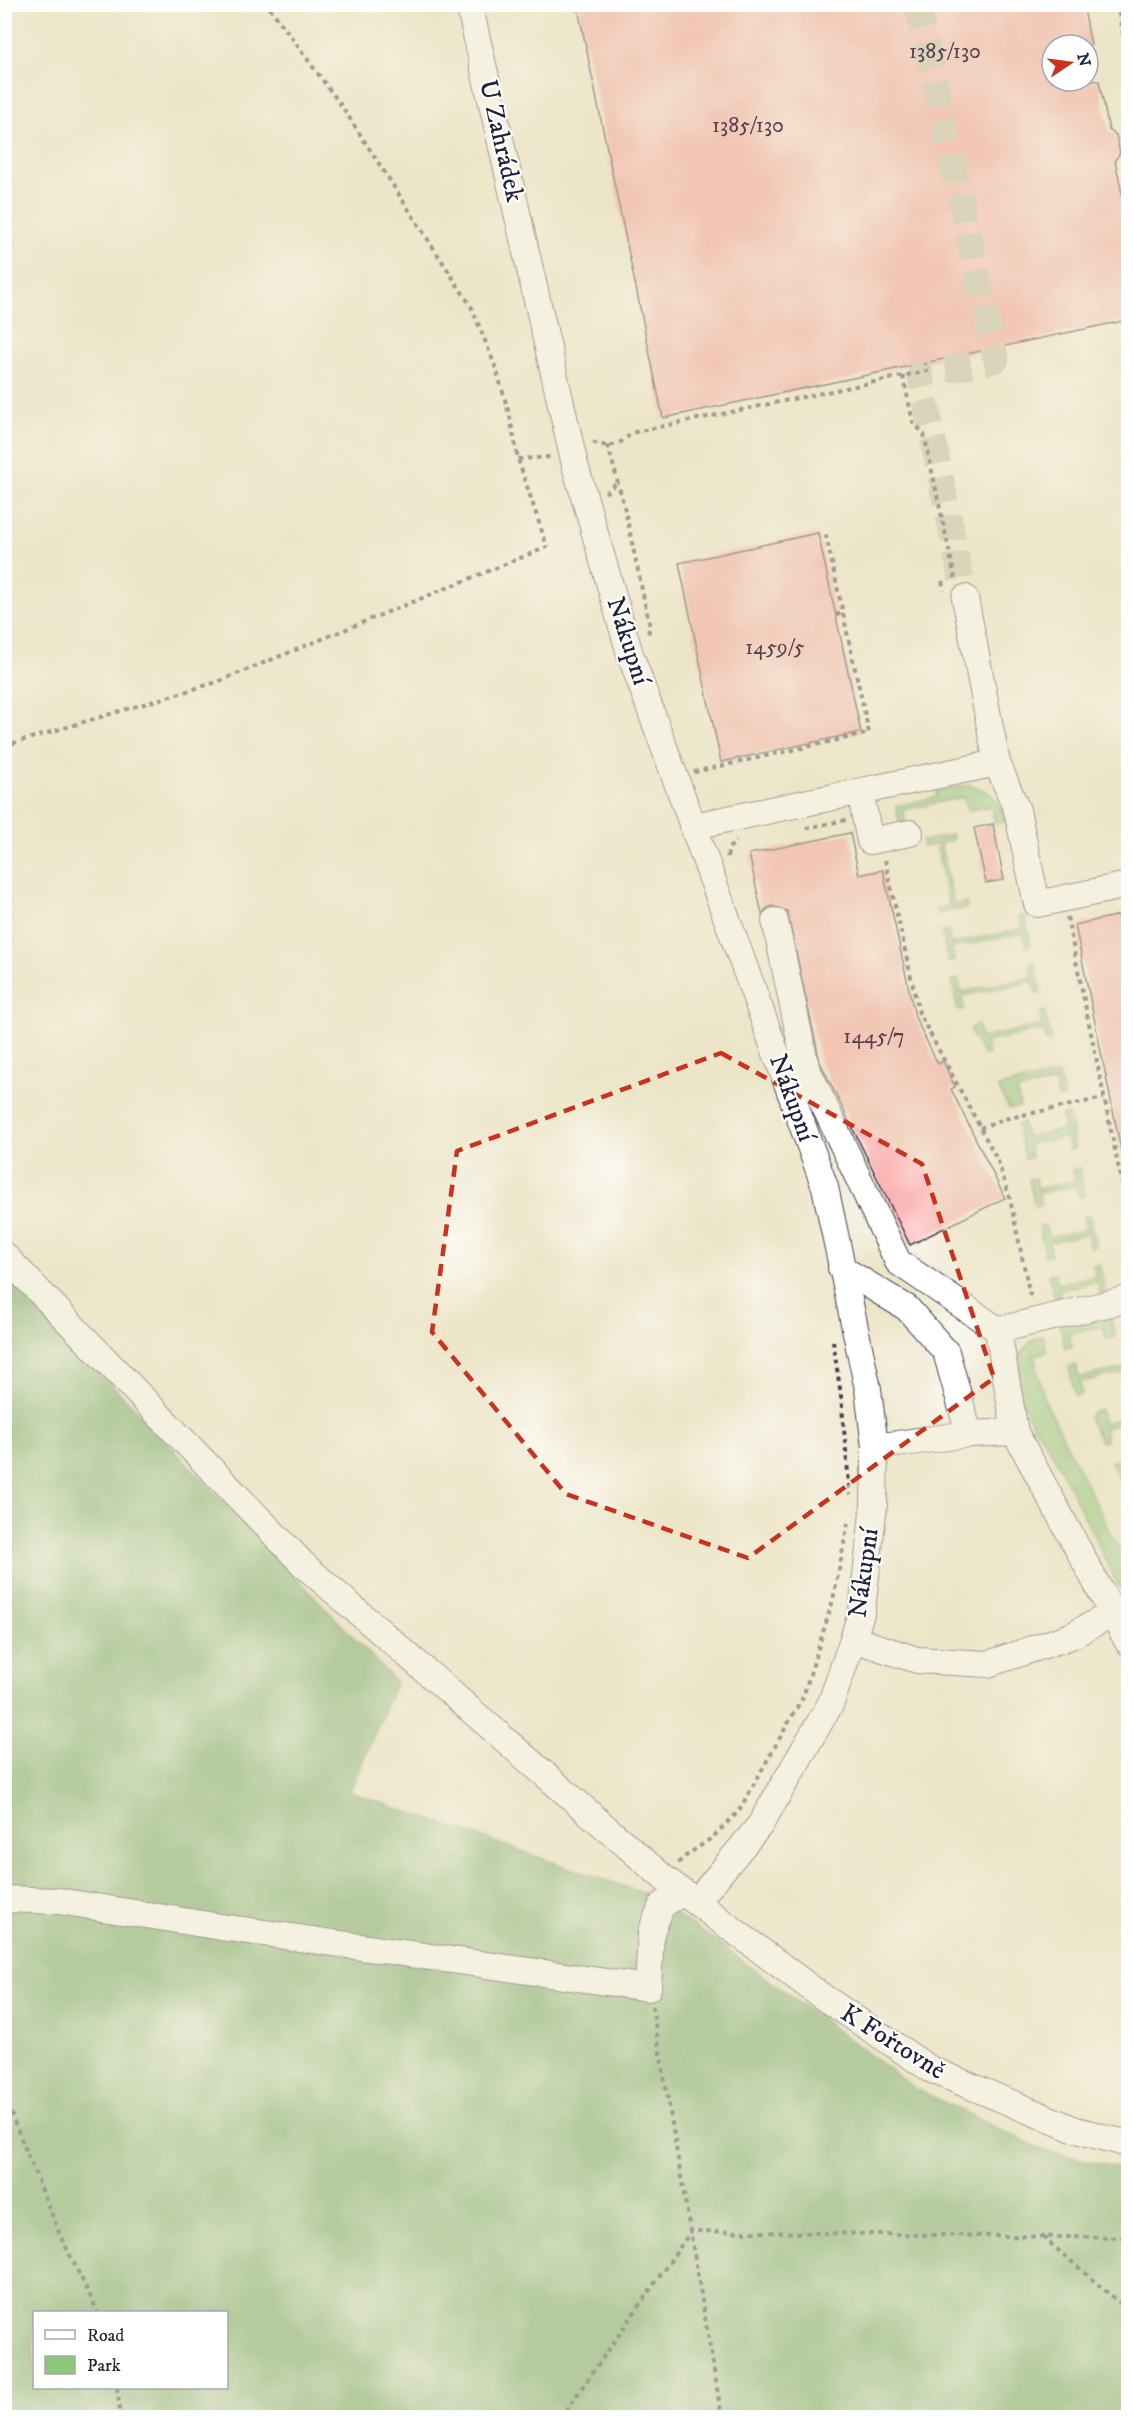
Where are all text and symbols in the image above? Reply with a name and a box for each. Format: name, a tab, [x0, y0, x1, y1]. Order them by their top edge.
north arrow	[1040, 33, 1100, 93]
house number: 1385/130	[909, 38, 981, 65]
text: N	[1072, 51, 1095, 69]
street label: U Zahrádek	[471, 77, 531, 205]
house number: 1385/130	[712, 112, 784, 139]
street label: Nákupní	[598, 593, 658, 690]
house number: 1459/5	[745, 634, 805, 661]
house number: 1445/7	[843, 1023, 905, 1050]
street label: Nákupní	[761, 1050, 823, 1147]
street label: Nákupní	[841, 1525, 887, 1620]
street label: K Fořtovně	[834, 1997, 952, 2087]
legend	[33, 2311, 228, 2389]
text: Road	[87, 2325, 124, 2347]
text: Park	[87, 2355, 121, 2377]

